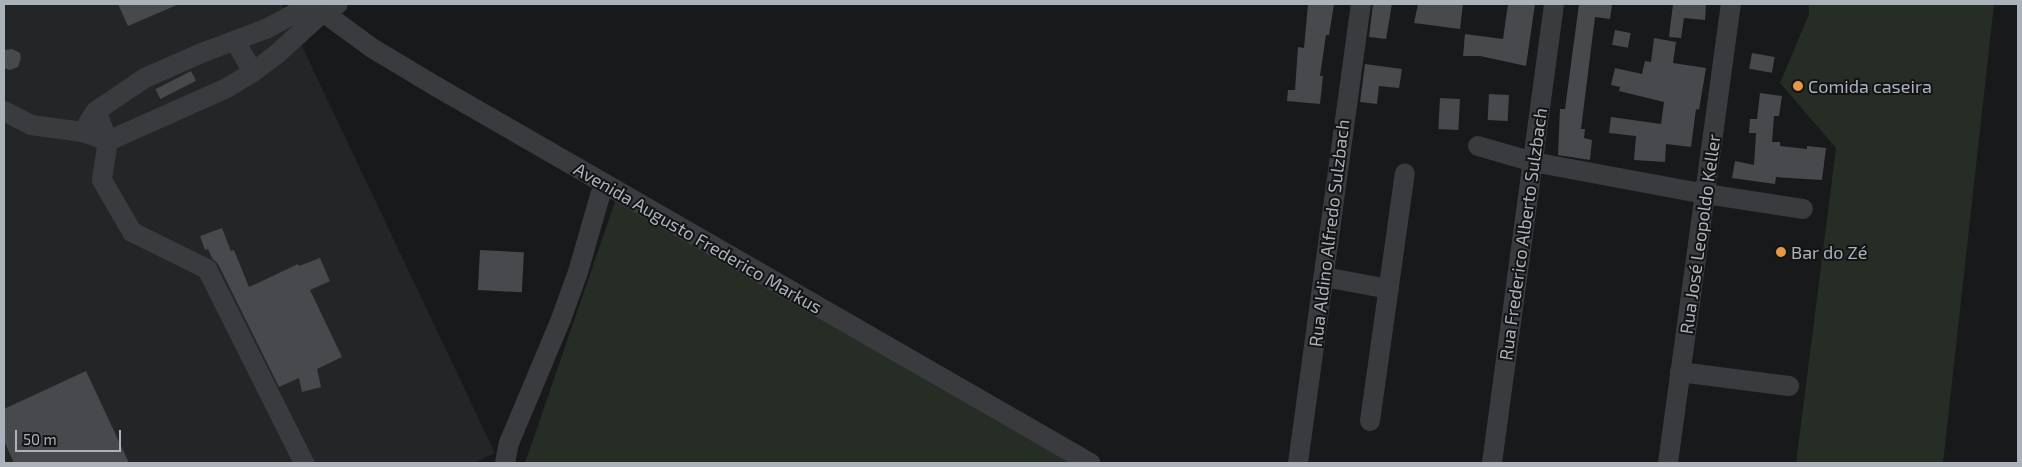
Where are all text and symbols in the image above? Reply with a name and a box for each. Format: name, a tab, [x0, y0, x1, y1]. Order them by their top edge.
place label: Comida caseira	[1808, 75, 1932, 97]
marker: Comida caseira	[1792, 80, 1804, 92]
street label: Rua Frederico Alberto Sulzbach	[1495, 106, 1551, 362]
street label: Rua Aldino Alfredo Sulzbach	[1304, 117, 1354, 349]
street label: Rua José Leopoldo Keller	[1675, 133, 1725, 335]
street label: Avenida Augusto Frederico Markus	[570, 158, 826, 318]
place label: Bar do Zé	[1791, 241, 1868, 263]
marker: Bar do Zé	[1775, 246, 1787, 258]
scale bar	[18, 420, 124, 452]
text: 50 m	[23, 430, 57, 448]

